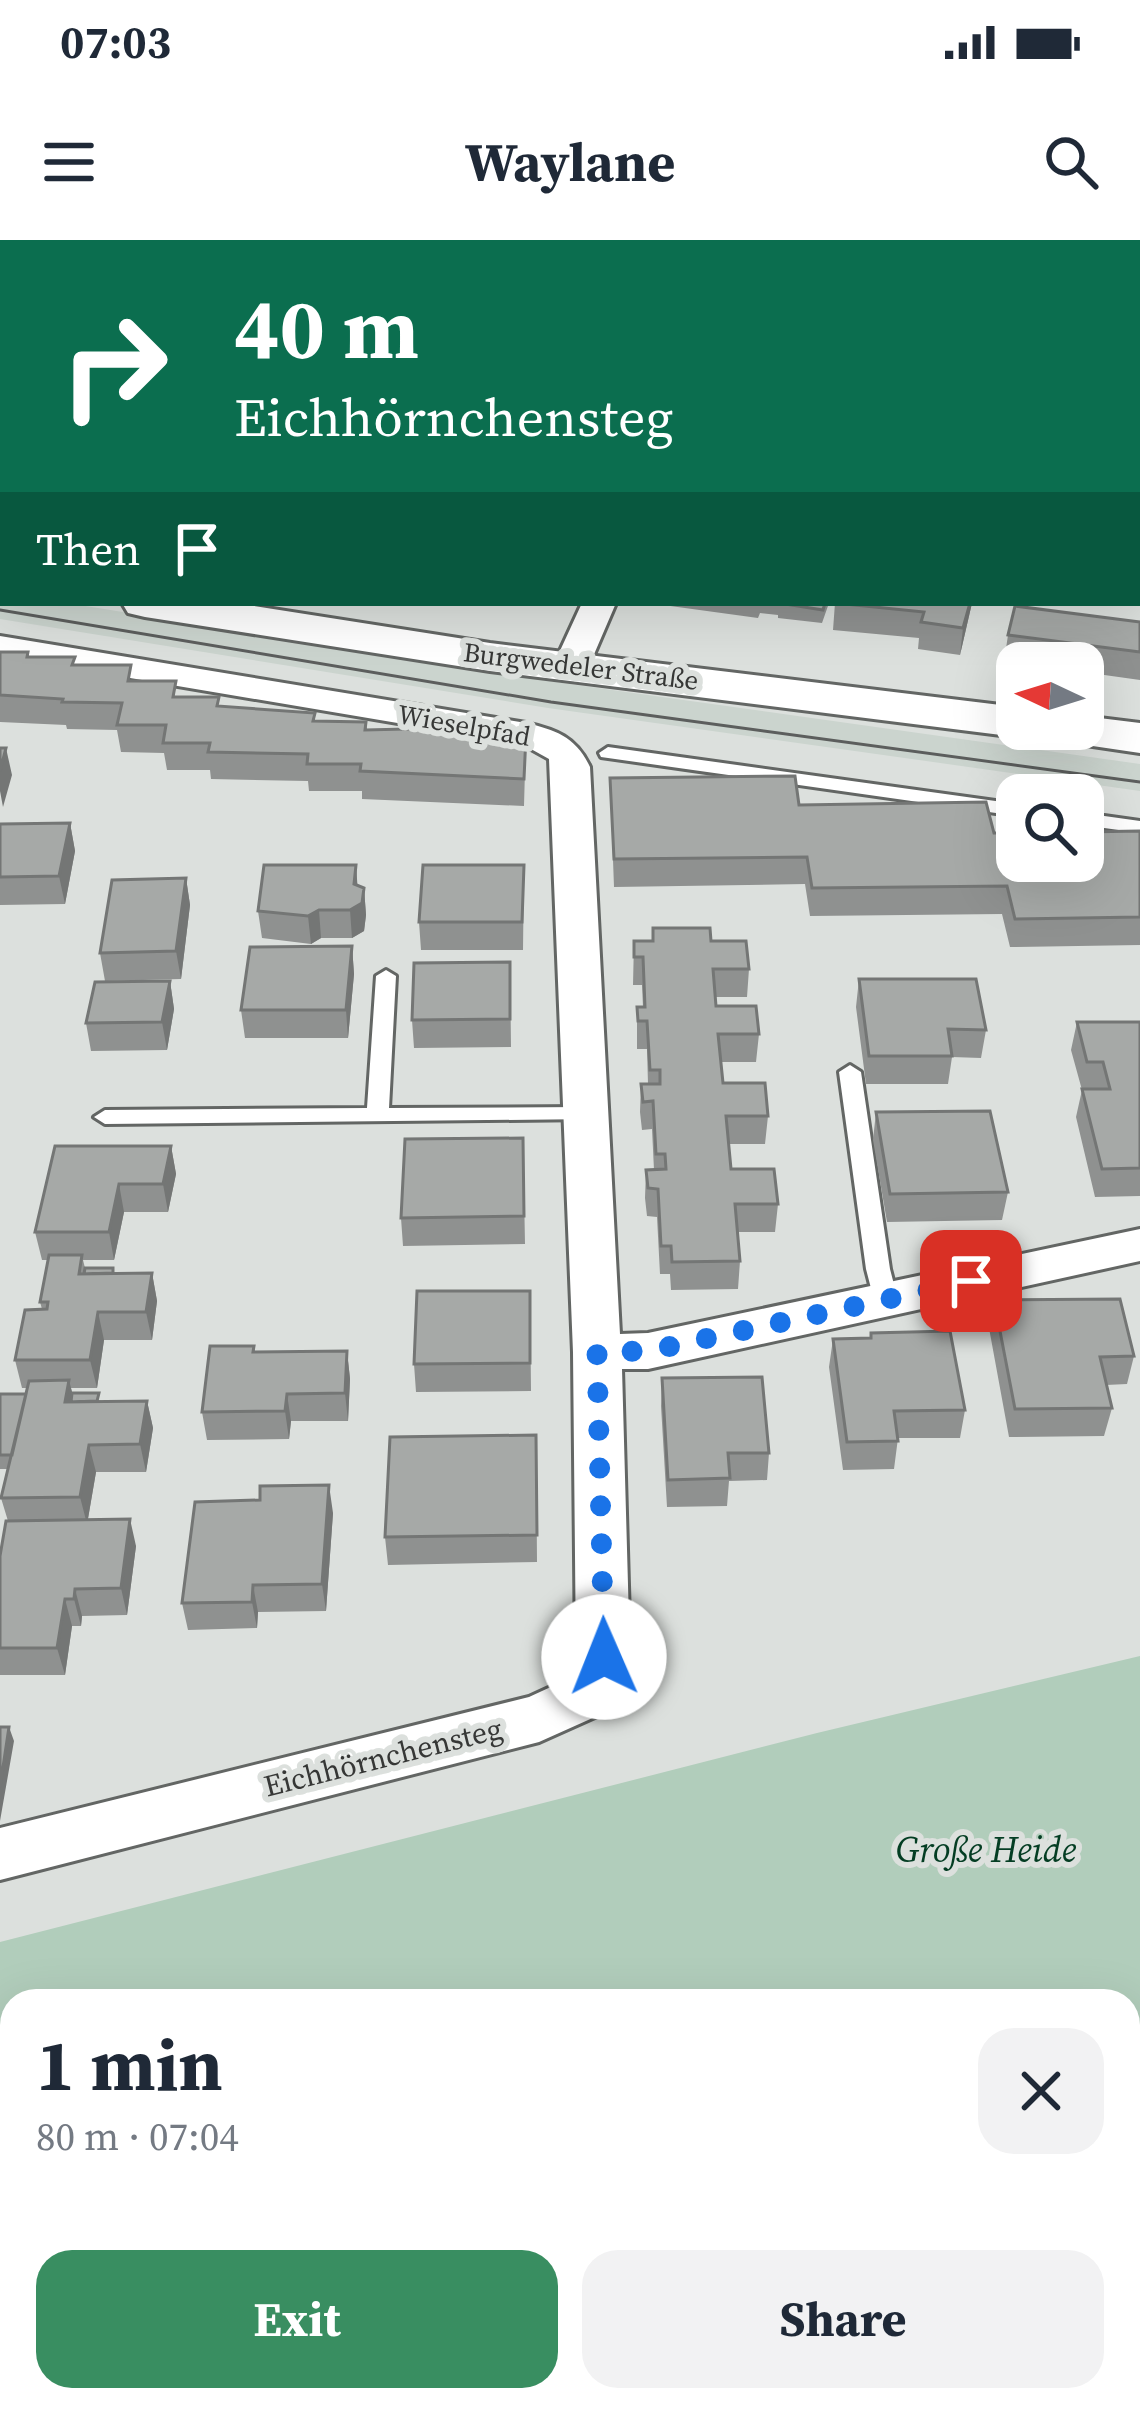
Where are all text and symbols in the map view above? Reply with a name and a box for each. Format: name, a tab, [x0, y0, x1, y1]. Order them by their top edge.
text: 07:03	[60, 11, 171, 73]
text: Waylane	[465, 125, 675, 199]
icon: menu	[36, 129, 102, 195]
icon: search	[1038, 129, 1104, 195]
text: 40 m	[234, 271, 419, 386]
icon: right	[36, 288, 192, 444]
text: Eichhörnchensteg	[234, 380, 674, 454]
icon: arrive	[164, 516, 230, 582]
text: Then	[36, 518, 140, 580]
street label: Burgwedeler Straße	[461, 633, 701, 699]
north arrow	[996, 642, 1104, 750]
map controls	[996, 642, 1104, 882]
street label: Wieselpfad	[395, 695, 533, 755]
button: search	[996, 774, 1104, 882]
pin	[920, 1230, 1022, 1332]
icon: arrive	[938, 1248, 1004, 1314]
position arrow	[541, 1594, 667, 1720]
street label: Eichhörnchensteg	[260, 1708, 506, 1806]
park label: Große Heide	[896, 1825, 1077, 1874]
text: 1 min	[36, 2015, 223, 2114]
button: close	[978, 2028, 1104, 2154]
text: 80 m · 07:04	[36, 2110, 239, 2163]
button: Exit	[36, 2250, 558, 2388]
button: Share	[582, 2250, 1104, 2388]

